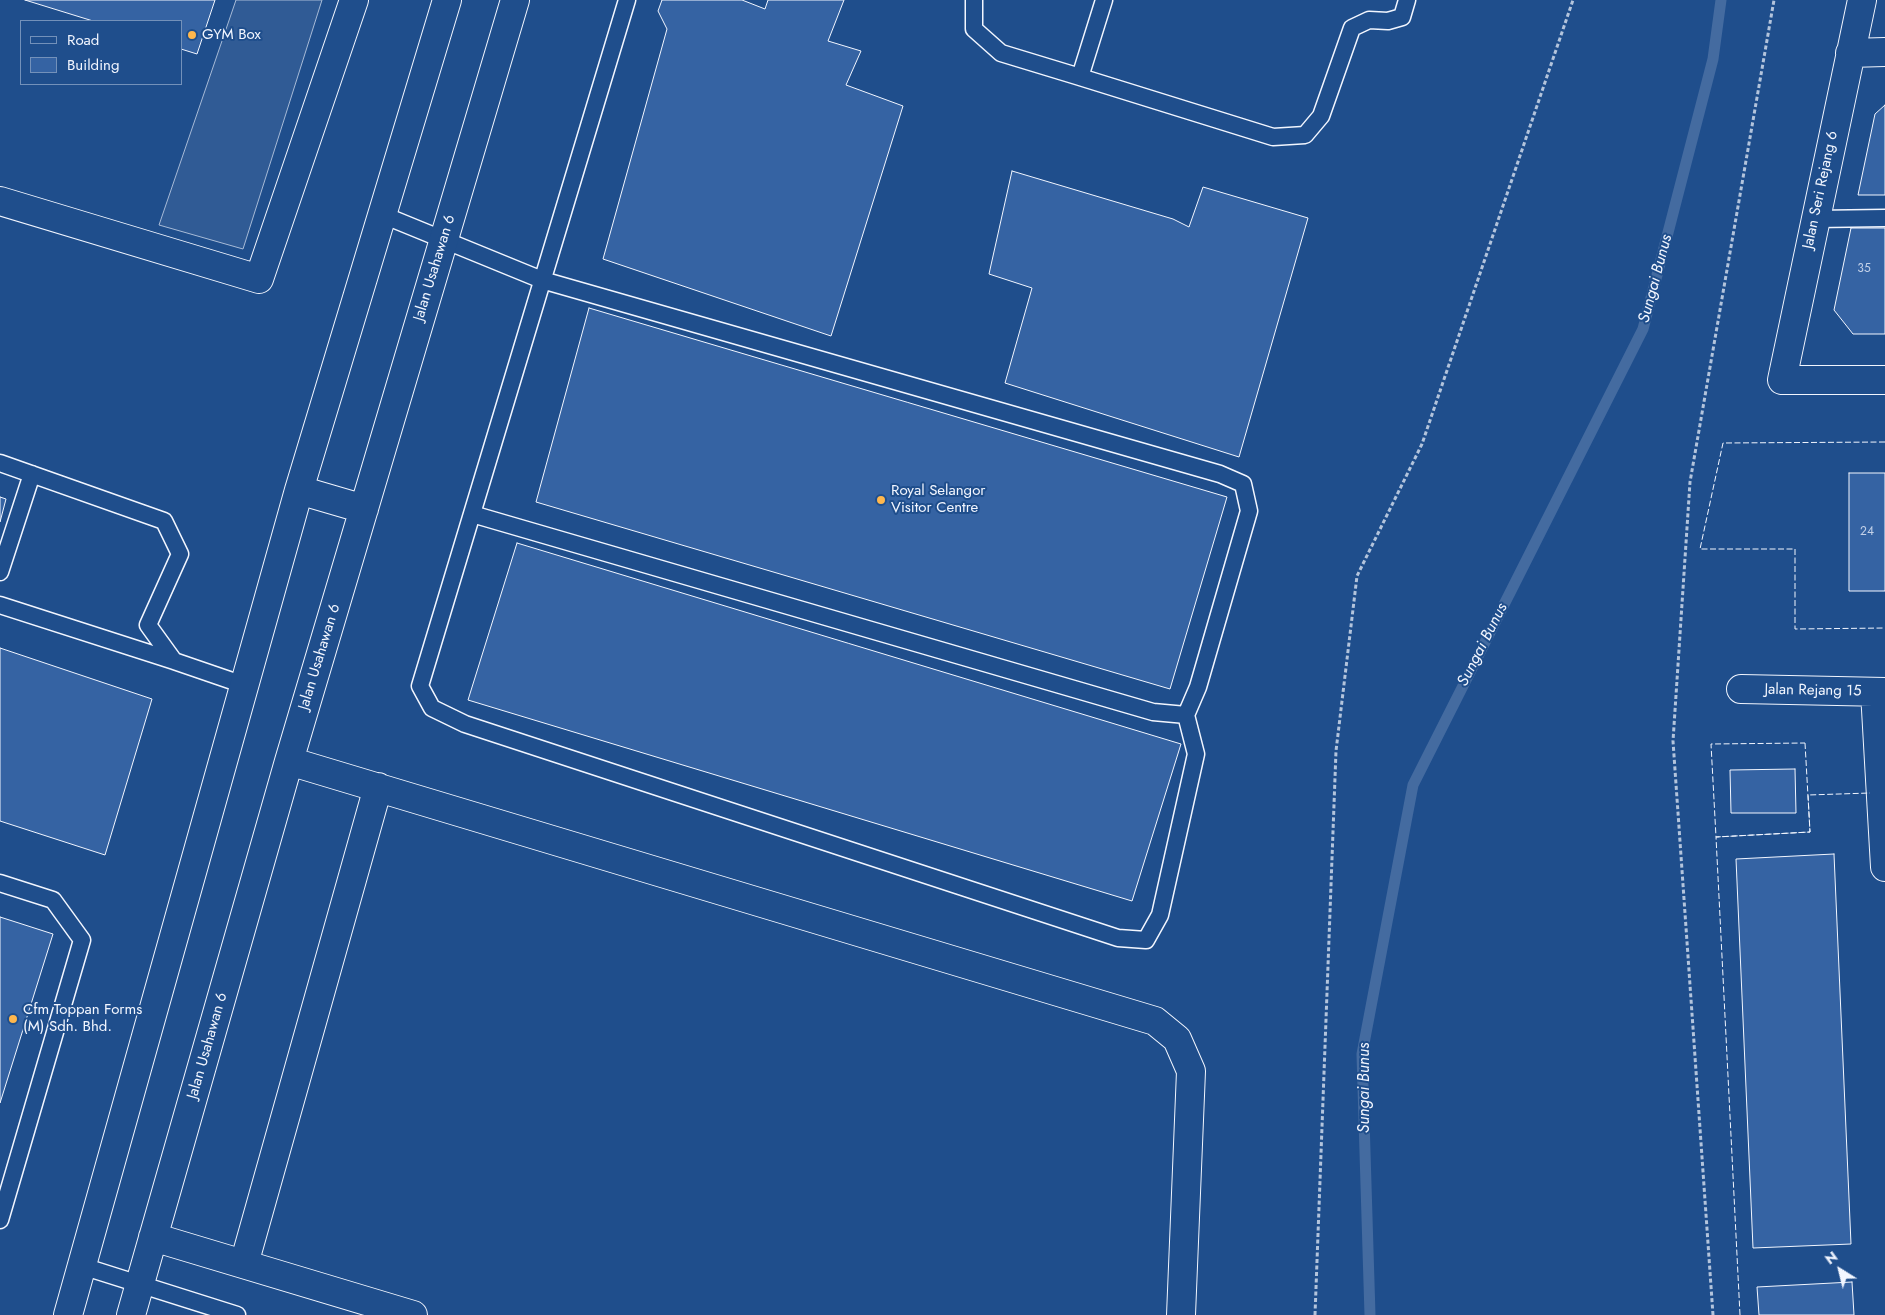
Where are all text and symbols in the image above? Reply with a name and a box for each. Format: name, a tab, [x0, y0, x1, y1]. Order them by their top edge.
legend	[20, 20, 182, 85]
place label: GYM Box	[202, 26, 261, 44]
text: Road	[67, 29, 99, 51]
marker: GYM Box	[186, 29, 198, 41]
text: Building	[67, 54, 119, 76]
street label: Jalan Seri Rejang 6	[1800, 129, 1842, 251]
street label: Jalan Usahawan 6	[410, 213, 460, 323]
water label: Sungai Bunus	[1635, 233, 1677, 325]
house number: 35	[1857, 262, 1871, 276]
place label: Royal Selangor Visitor Centre	[891, 482, 985, 517]
marker: Royal Selangor Visitor Centre	[875, 494, 887, 506]
house number: 24	[1860, 525, 1874, 539]
water label: Sungai Bunus	[1454, 600, 1512, 690]
street label: Jalan Usahawan 6	[295, 602, 345, 712]
street label: Jalan Rejang 15	[1764, 681, 1862, 701]
street label: Jalan Usahawan 6	[184, 991, 232, 1101]
place label: Cfm Toppan Forms (M) Sdn. Bhd.	[23, 1001, 142, 1036]
marker: Cfm Toppan Forms (M) Sdn. Bhd.	[7, 1013, 19, 1025]
water label: Sungai Bunus	[1355, 1043, 1375, 1133]
north arrow	[1815, 1245, 1865, 1295]
text: N	[1821, 1247, 1842, 1269]

